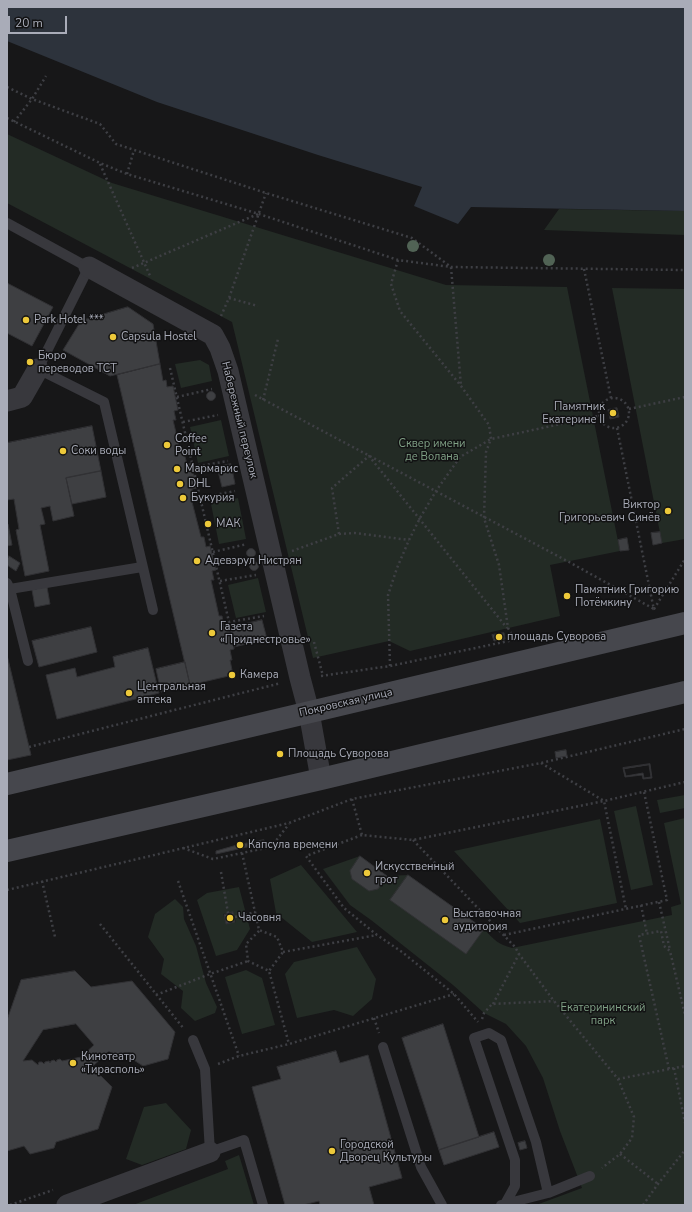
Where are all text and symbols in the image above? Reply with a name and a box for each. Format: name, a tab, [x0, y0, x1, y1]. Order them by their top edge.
scale bar	[10, 8, 69, 34]
text: 20 m	[15, 15, 43, 31]
place label: Park Hotel ***	[34, 313, 104, 327]
marker: Park Hotel ***	[21, 315, 31, 325]
place label: Capsula Hostel	[121, 330, 196, 344]
marker: Capsula Hostel	[108, 332, 118, 342]
place label: Бюро переводов ТСТ	[38, 349, 117, 375]
marker: Бюро переводов ТСТ	[25, 357, 35, 367]
street label: Набережный переулок	[218, 360, 260, 480]
place label: Памятник Екатерине II	[542, 400, 605, 426]
marker: Памятник Екатерине II	[608, 408, 618, 418]
place label: Coffee Point	[175, 432, 207, 458]
park label: Сквер имени де Волана	[398, 437, 466, 463]
marker: Coffee Point	[162, 440, 172, 450]
place label: Соки воды	[71, 444, 126, 458]
marker: Соки воды	[58, 446, 68, 456]
place label: Мармарис	[185, 462, 238, 476]
marker: Мармарис	[172, 464, 182, 474]
place label: DHL	[188, 477, 211, 491]
marker: DHL	[175, 479, 185, 489]
place label: Букурия	[191, 491, 234, 505]
marker: Букурия	[178, 493, 188, 503]
place label: Виктор Григорьевич Синёв	[559, 498, 660, 524]
marker: Виктор Григорьевич Синёв	[663, 506, 673, 516]
place label: МАК	[216, 517, 240, 531]
marker: МАК	[203, 519, 213, 529]
place label: Адевэрул Нистрян	[205, 554, 302, 568]
marker: Адевэрул Нистрян	[192, 556, 202, 566]
place label: Памятник Григорию Потёмкину	[575, 583, 679, 609]
marker: Памятник Григорию Потёмкину	[562, 591, 572, 601]
place label: Газета «Приднестровье»	[220, 620, 311, 646]
marker: Газета «Приднестровье»	[207, 628, 217, 638]
place label: площадь Суворова	[507, 630, 606, 644]
marker: площадь Суворова	[494, 632, 504, 642]
place label: Камера	[240, 668, 279, 682]
marker: Камера	[227, 670, 237, 680]
place label: Центральная аптека	[137, 680, 206, 706]
street label: Покровская улица	[298, 686, 394, 720]
marker: Центральная аптека	[124, 688, 134, 698]
place label: Площадь Суворова	[288, 747, 389, 761]
marker: Площадь Суворова	[275, 749, 285, 759]
place label: Капсула времени	[248, 838, 338, 852]
marker: Капсула времени	[235, 840, 245, 850]
place label: Искусственный грот	[375, 860, 454, 886]
marker: Искусственный грот	[362, 868, 372, 878]
place label: Выставочная аудитория	[453, 907, 521, 933]
place label: Часовня	[238, 911, 281, 925]
marker: Часовня	[225, 913, 235, 923]
marker: Выставочная аудитория	[440, 915, 450, 925]
park label: Екатерининский парк	[560, 1001, 646, 1027]
place label: Кинотеатр «Тирасполь»	[81, 1050, 145, 1076]
marker: Кинотеатр «Тирасполь»	[68, 1058, 78, 1068]
place label: Городской Дворец Культуры	[340, 1138, 432, 1164]
marker: Городской Дворец Культуры	[327, 1146, 337, 1156]

